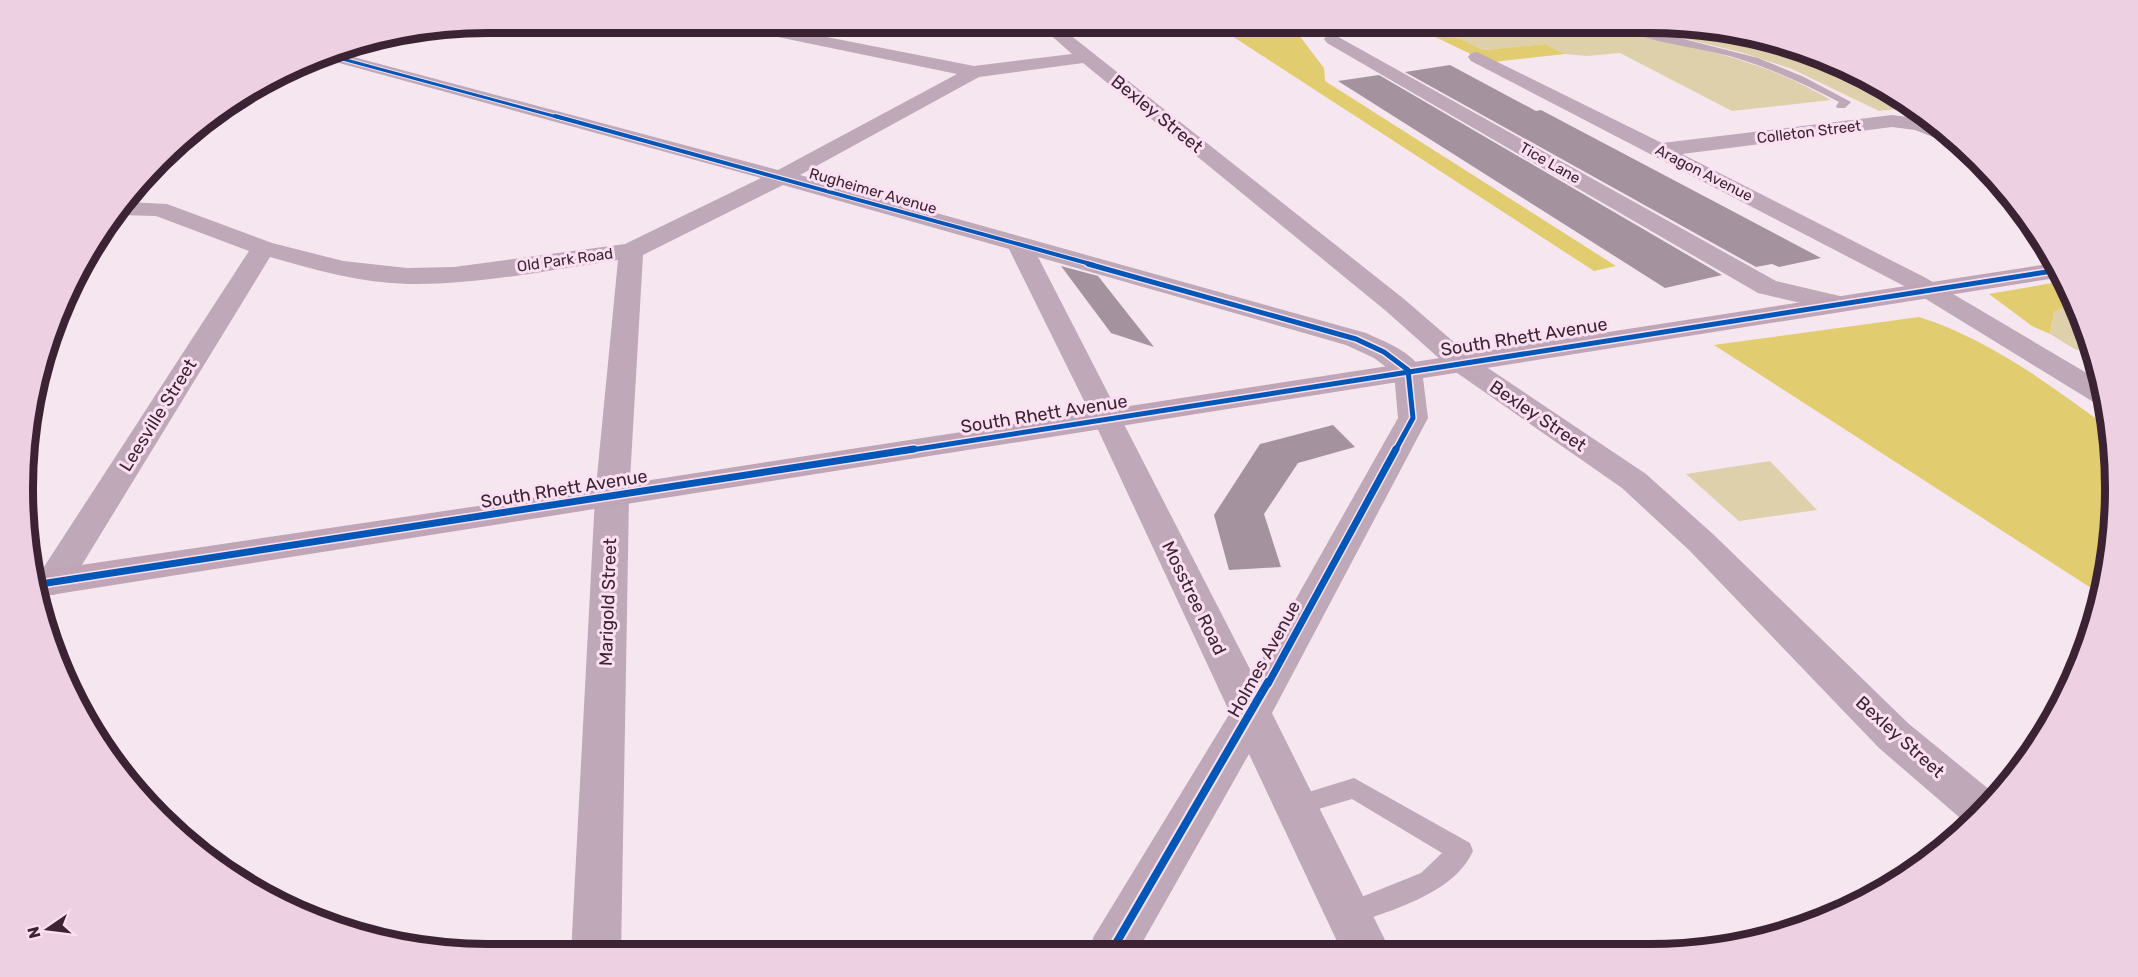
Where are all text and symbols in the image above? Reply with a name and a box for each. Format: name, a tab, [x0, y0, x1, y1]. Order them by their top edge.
street label: Bexley Street	[1107, 70, 1207, 158]
street label: Colleton Street	[1756, 117, 1862, 147]
street label: Tice Lane	[1517, 138, 1583, 188]
street label: Aragon Avenue	[1653, 141, 1755, 205]
street label: Rugheimer Avenue	[807, 164, 939, 218]
street label: Old Park Road	[516, 244, 614, 276]
street label: South Rhett Avenue	[1439, 313, 1609, 361]
street label: Leesville Street	[115, 355, 201, 475]
street label: Bexley Street	[1486, 376, 1590, 456]
street label: South Rhett Avenue	[959, 390, 1129, 438]
street label: South Rhett Avenue	[479, 465, 649, 513]
street label: Mosstree Road	[1157, 537, 1231, 659]
street label: Marigold Street	[595, 538, 621, 666]
street label: Holmes Avenue	[1223, 597, 1305, 721]
street label: Bexley Street	[1851, 691, 1949, 783]
north arrow	[18, 899, 78, 959]
text: N	[23, 925, 45, 940]

